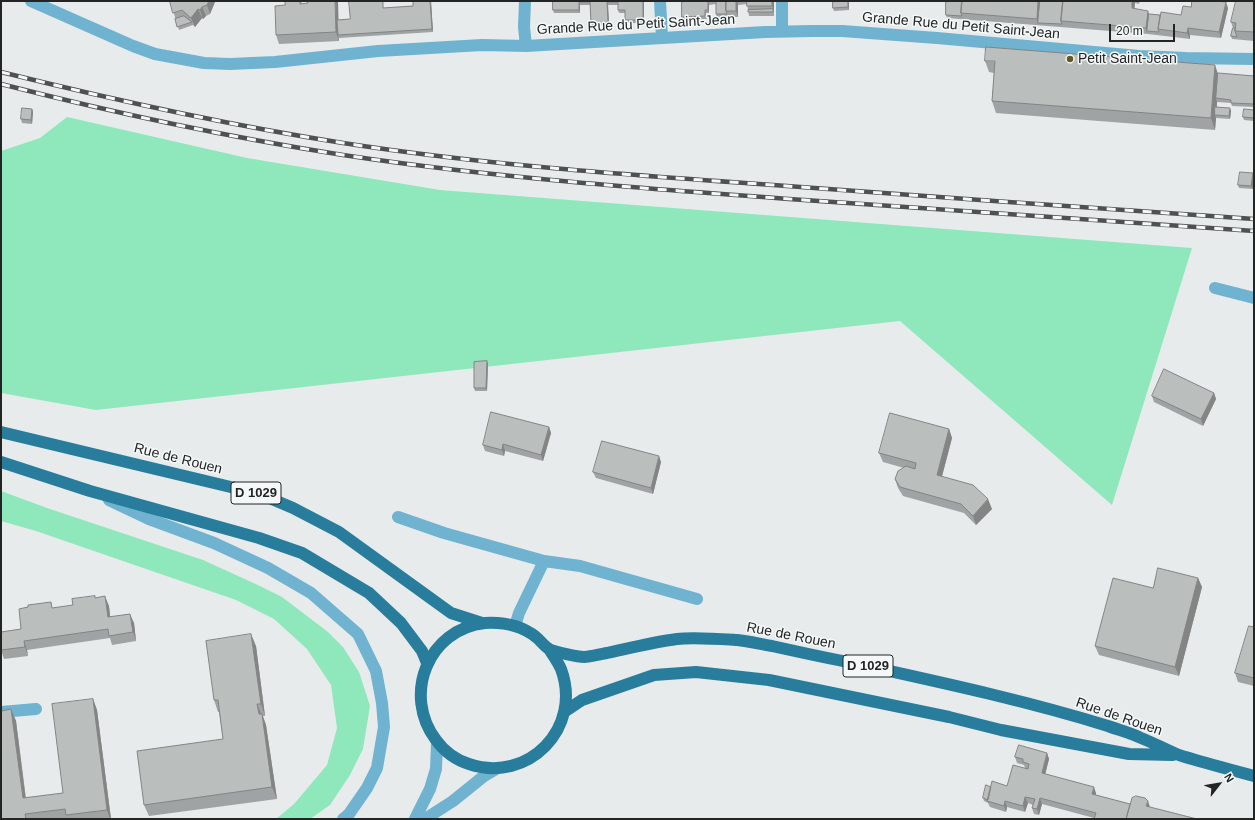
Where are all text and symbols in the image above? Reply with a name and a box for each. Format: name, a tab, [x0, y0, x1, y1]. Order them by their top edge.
street label: Grande Rue du Petit Saint-Jean	[861, 9, 1061, 43]
street label: Grande Rue du Petit Saint-Jean	[536, 11, 736, 39]
scale bar	[1111, 16, 1177, 42]
text: 20 m	[1116, 24, 1143, 38]
place label: Petit Saint-Jean	[1078, 51, 1177, 67]
marker: Petit Saint-Jean	[1065, 54, 1075, 64]
street label: Rue de Rouen	[132, 440, 224, 478]
road number: D 1029	[231, 482, 281, 504]
street label: Rue de Rouen	[745, 619, 837, 653]
road number: D 1029	[843, 655, 893, 677]
street label: Rue de Rouen	[1074, 694, 1164, 740]
north arrow	[1199, 764, 1239, 804]
text: N	[1222, 771, 1236, 784]

